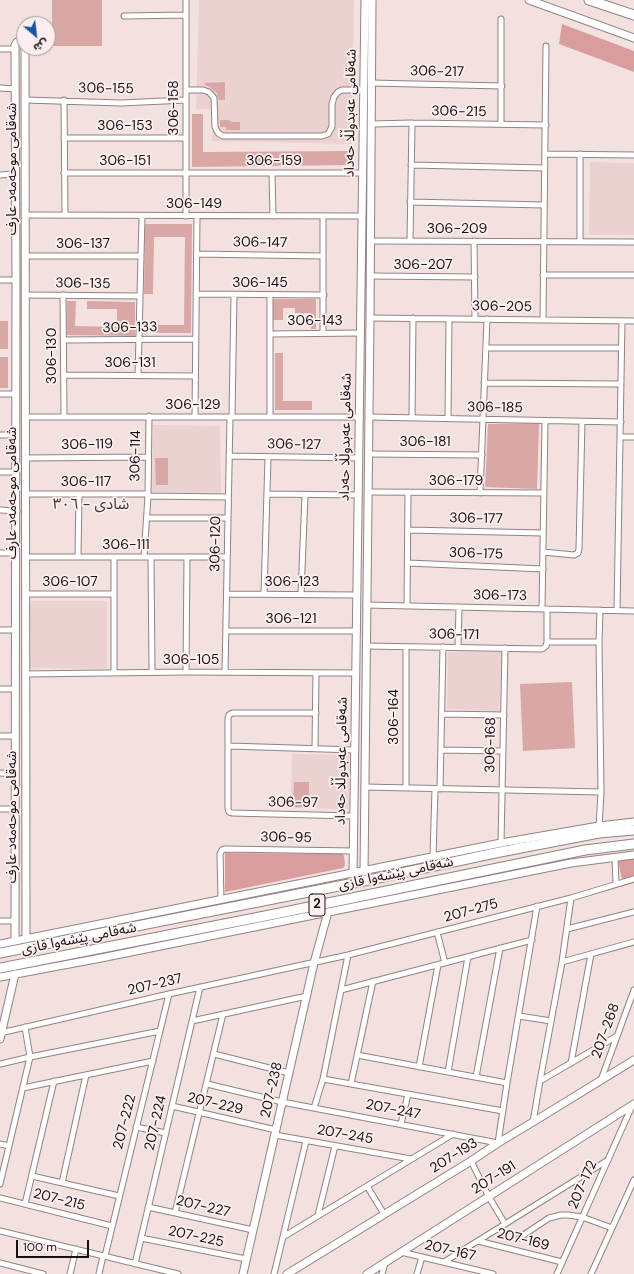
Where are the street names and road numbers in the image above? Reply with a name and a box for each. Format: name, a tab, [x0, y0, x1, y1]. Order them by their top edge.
street label: شەقامی عەبدوڵڵا حەداد	[341, 49, 361, 177]
street label: 306-217	[410, 63, 464, 81]
street label: 306-155	[78, 80, 134, 98]
street label: 306-158	[166, 80, 182, 136]
street label: شەقامی موحەمەد عارف	[4, 103, 20, 235]
street label: 306-215	[431, 103, 487, 121]
street label: 306-153	[97, 118, 153, 134]
street label: 306-151	[99, 153, 151, 169]
street label: 306-159	[246, 153, 302, 169]
street label: 306-149	[166, 196, 222, 212]
street label: 306-209	[427, 221, 487, 237]
street label: 306-147	[233, 234, 287, 252]
street label: 306-137	[56, 236, 110, 252]
street label: 306-207	[394, 257, 452, 273]
street label: 306-135	[55, 275, 111, 293]
street label: 306-145	[232, 275, 288, 291]
street label: 306-205	[472, 298, 532, 316]
street label: 306-143	[287, 313, 343, 329]
street label: 306-133	[102, 319, 158, 337]
street label: 306-130	[44, 328, 60, 384]
street label: 306-131	[105, 355, 155, 371]
street label: شەقامی عەبدوڵڵا حەداد	[336, 373, 356, 501]
street label: 306-129	[165, 397, 221, 413]
street label: 306-185	[467, 399, 523, 417]
street label: شەقامی موحەمەد عارف	[4, 427, 20, 559]
street label: 306-114	[127, 430, 145, 482]
street label: 306-181	[399, 434, 451, 450]
street label: 306-119	[61, 436, 113, 454]
street label: 306-127	[267, 436, 321, 454]
street label: 306-179	[429, 473, 483, 489]
street label: 306-117	[61, 474, 111, 490]
street label: 306-177	[449, 510, 503, 528]
street label: 306-120	[207, 516, 225, 572]
street label: 306-111	[102, 537, 150, 553]
street label: 306-175	[449, 545, 503, 563]
street label: 306-107	[42, 574, 98, 590]
street label: 306-123	[265, 574, 319, 590]
street label: 306-173	[473, 587, 527, 605]
street label: 306-121	[265, 611, 317, 627]
street label: 306-171	[429, 626, 479, 644]
street label: 306-105	[163, 652, 219, 668]
street label: 306-164	[386, 689, 402, 745]
street label: شەقامی عەبدوڵڵا حەداد	[332, 697, 352, 825]
street label: 306-168	[482, 717, 500, 773]
street label: شەقامی موحەمەد عارف	[4, 751, 20, 883]
street label: 306-97	[268, 794, 318, 812]
street label: 306-95	[260, 829, 312, 847]
street label: شەقامی پێشەوا قازی	[337, 854, 455, 894]
road number: 2	[309, 894, 325, 916]
street label: 207-275	[442, 896, 500, 926]
street label: شەقامی پێشەوا قازی	[20, 920, 138, 958]
street label: 207-237	[126, 971, 184, 999]
street label: 207-268	[588, 1001, 624, 1061]
street label: 207-238	[257, 1060, 287, 1120]
street label: 207-229	[186, 1089, 244, 1119]
street label: 207-222	[110, 1093, 140, 1151]
street label: 207-224	[141, 1094, 171, 1152]
street label: 207-247	[364, 1096, 422, 1124]
street label: 207-245	[316, 1122, 374, 1148]
street label: 207-193	[427, 1135, 481, 1177]
street label: 207-191	[469, 1158, 519, 1198]
street label: 207-172	[565, 1158, 601, 1212]
street label: 207-215	[31, 1185, 87, 1215]
street label: 207-227	[174, 1193, 232, 1221]
street label: 207-225	[167, 1223, 225, 1251]
street label: 207-169	[495, 1225, 551, 1255]
street label: 207-167	[423, 1237, 477, 1265]

